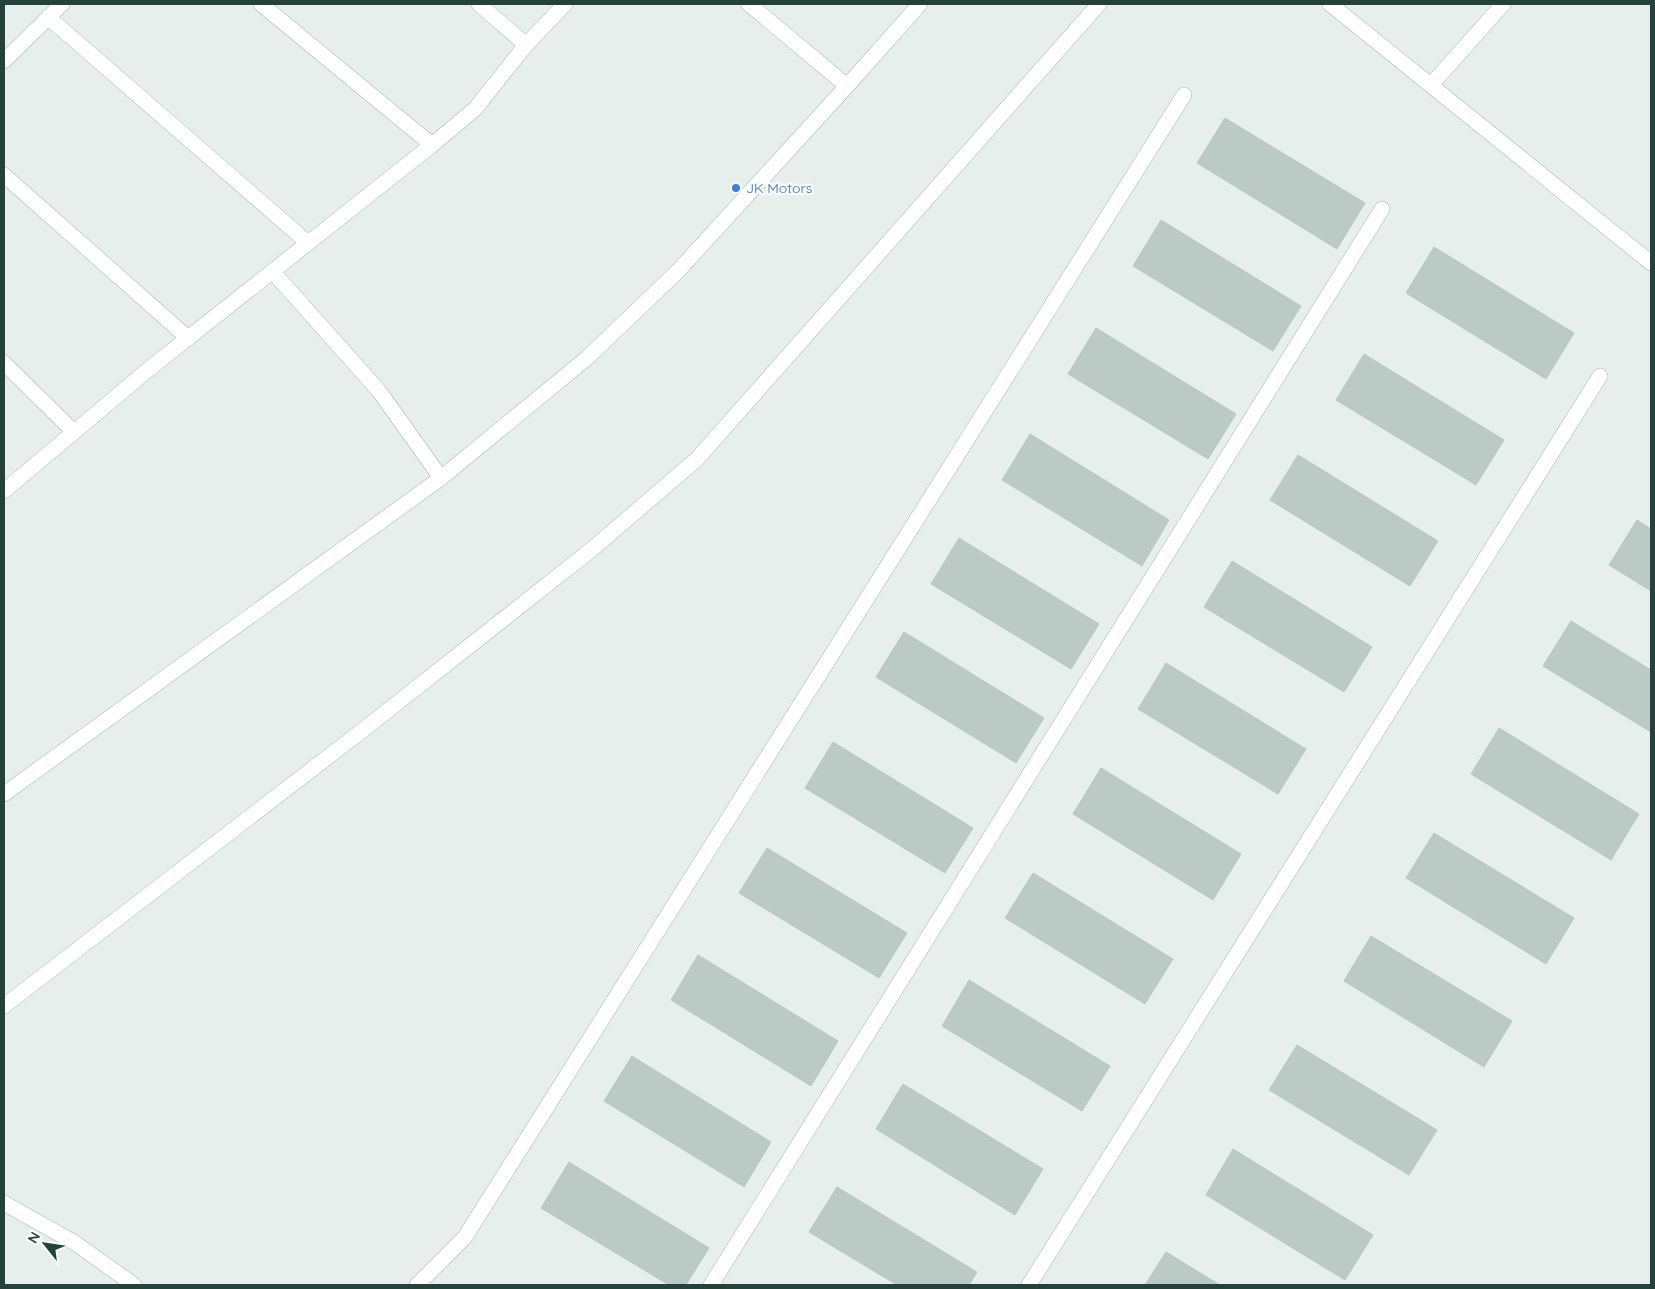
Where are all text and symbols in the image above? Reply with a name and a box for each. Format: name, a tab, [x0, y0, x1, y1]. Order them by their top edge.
place label: JK Motors	[746, 179, 812, 197]
marker: JK Motors	[730, 182, 742, 194]
north arrow	[20, 1219, 70, 1269]
text: N	[23, 1229, 44, 1246]

